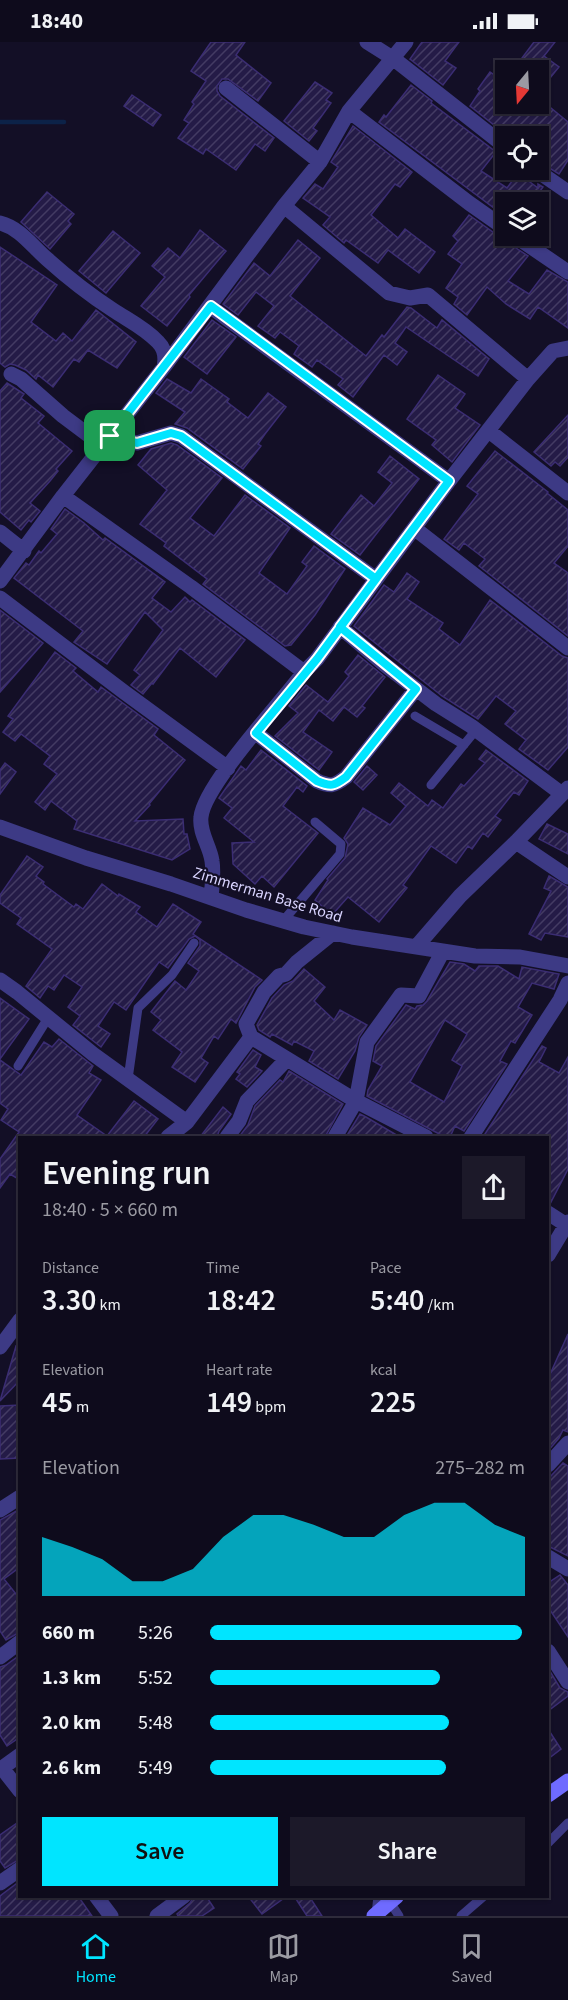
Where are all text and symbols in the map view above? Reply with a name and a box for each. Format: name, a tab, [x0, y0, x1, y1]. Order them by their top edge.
text: 18:40	[30, 5, 83, 37]
north arrow	[495, 60, 549, 114]
map controls	[495, 60, 549, 246]
button: locate	[495, 126, 549, 180]
button: layers	[495, 192, 549, 246]
pin	[84, 410, 135, 461]
icon: arrive	[93, 419, 126, 452]
street label: Zimmerman Base Road	[190, 862, 345, 928]
text: Evening run	[42, 1150, 211, 1197]
button: share	[462, 1156, 525, 1219]
text: 18:40 · 5 × 660 m	[42, 1196, 178, 1224]
text: Distance	[42, 1257, 99, 1279]
text: Time	[206, 1257, 240, 1279]
text: Pace	[370, 1257, 401, 1279]
text: 3.30	[42, 1279, 96, 1322]
text: 18:42	[206, 1279, 276, 1322]
text: 5:40	[370, 1279, 424, 1322]
text: km	[96, 1294, 121, 1316]
text: /km	[424, 1294, 454, 1316]
text: Elevation	[42, 1359, 104, 1381]
text: Heart rate	[206, 1359, 273, 1381]
text: kcal	[370, 1359, 397, 1381]
text: 45	[42, 1381, 73, 1424]
text: 149	[206, 1381, 252, 1424]
text: 225	[370, 1381, 416, 1424]
text: m	[73, 1396, 89, 1418]
text: bpm	[252, 1396, 286, 1418]
text: Elevation	[42, 1454, 120, 1482]
text: 275–282 m	[435, 1454, 525, 1482]
text: 660 m	[42, 1619, 95, 1647]
text: 5:26	[138, 1619, 173, 1647]
text: 1.3 km	[42, 1664, 101, 1692]
text: 5:52	[138, 1664, 173, 1692]
text: 2.0 km	[42, 1709, 101, 1737]
text: 5:48	[138, 1709, 173, 1737]
text: 2.6 km	[42, 1754, 101, 1782]
text: 5:49	[138, 1754, 173, 1782]
button: Save	[42, 1817, 278, 1886]
button: Share	[290, 1817, 525, 1886]
tab: Home	[76, 1930, 116, 1988]
tab: Map	[267, 1930, 300, 1988]
tab: Saved	[452, 1930, 492, 1988]

